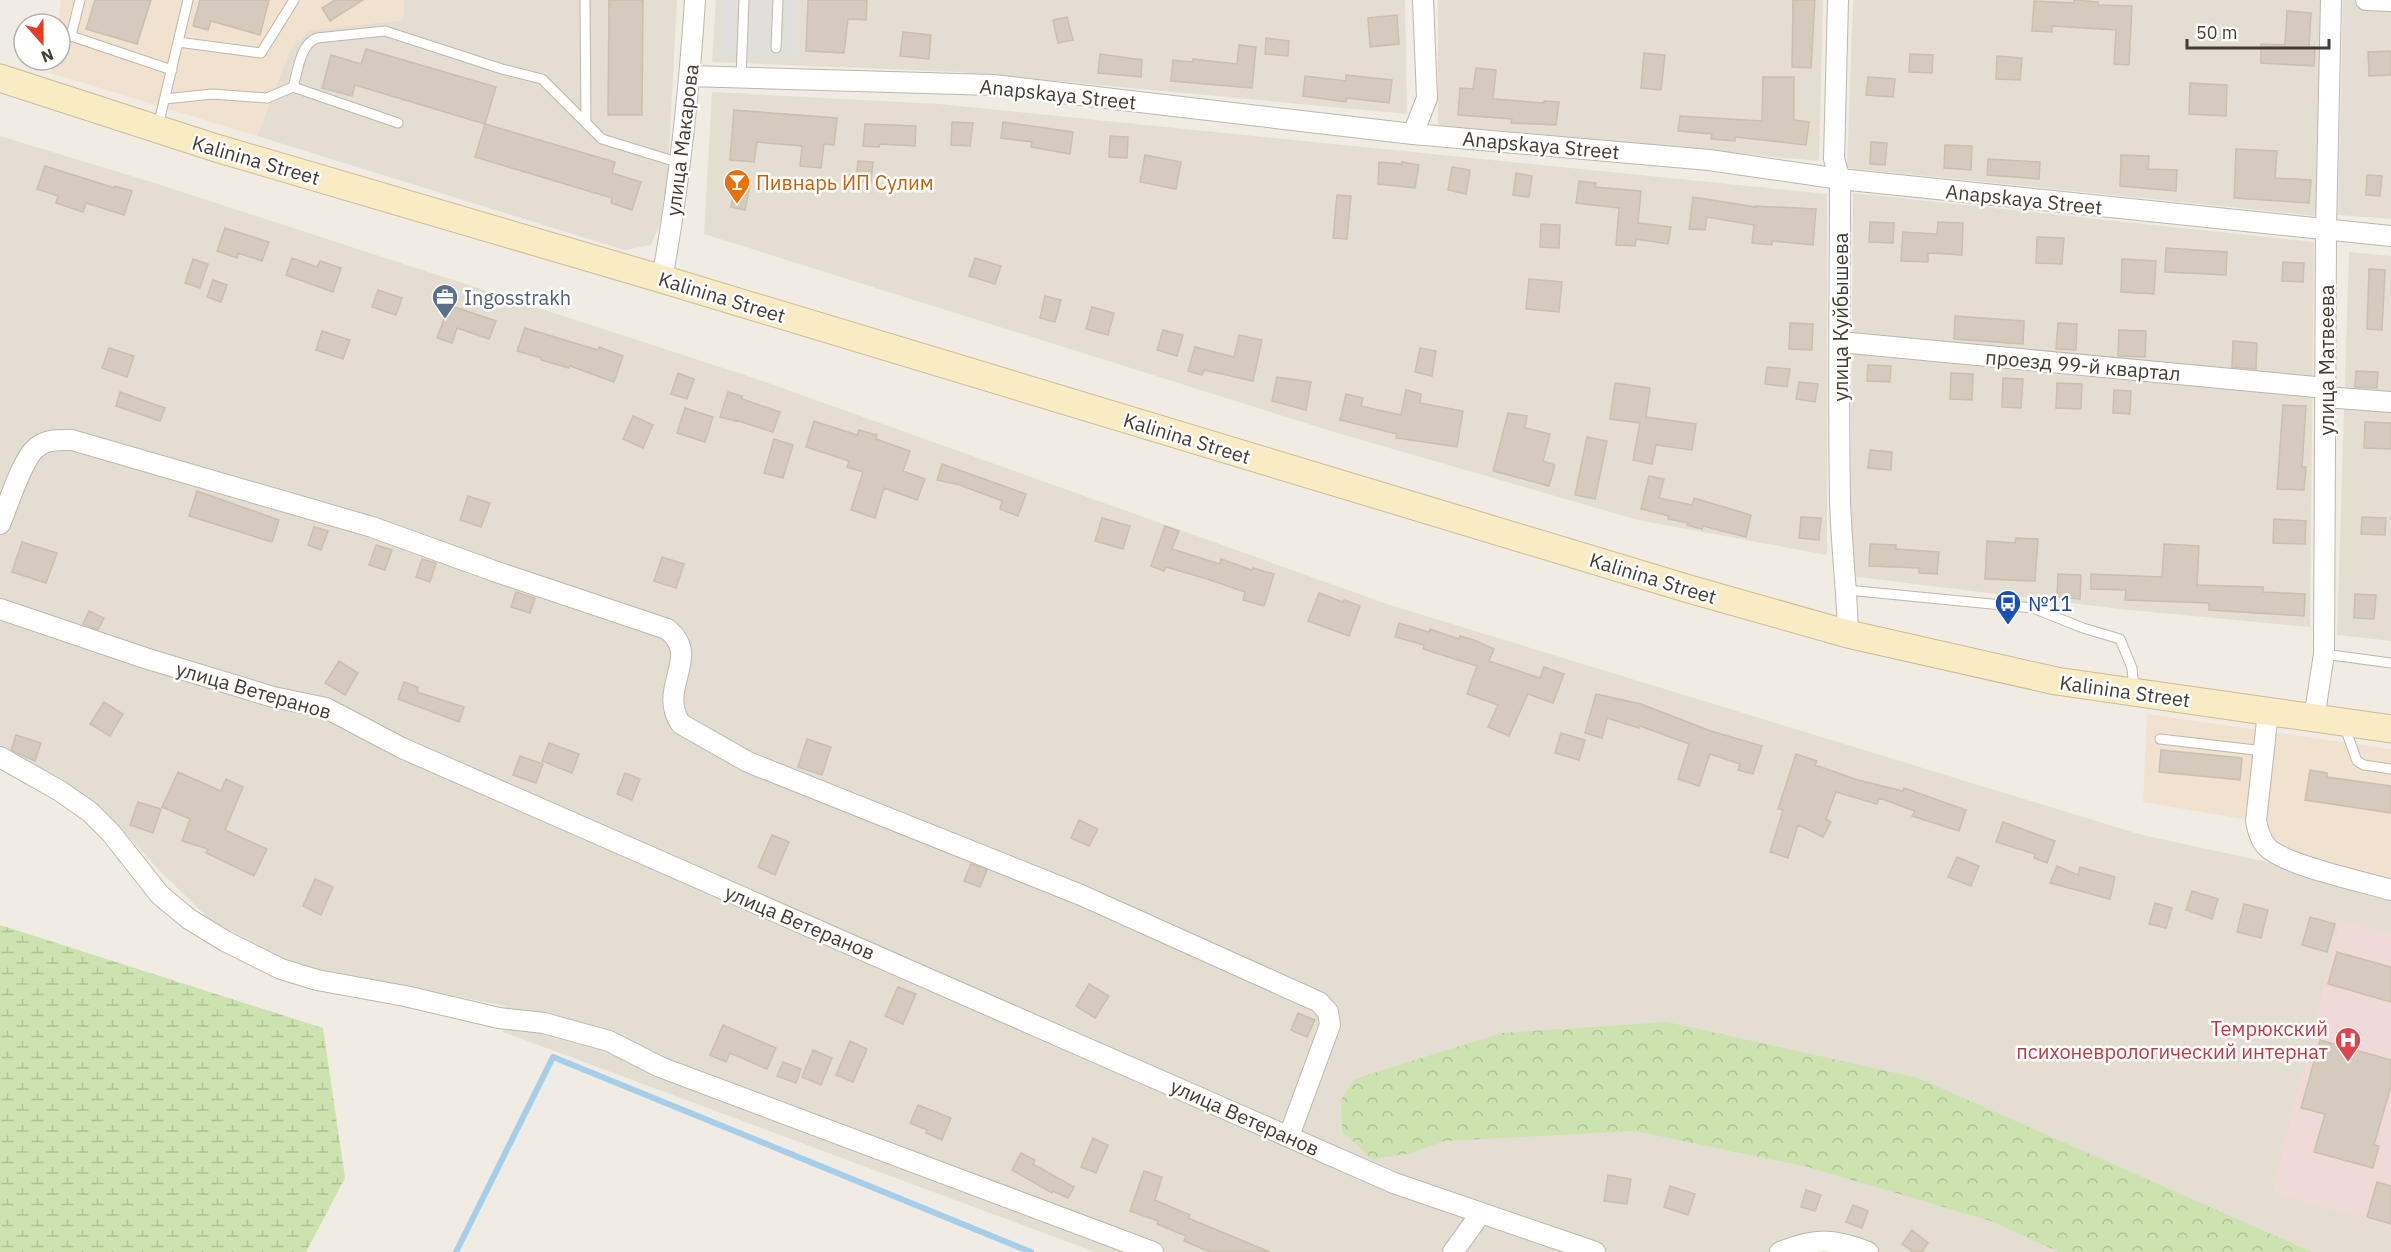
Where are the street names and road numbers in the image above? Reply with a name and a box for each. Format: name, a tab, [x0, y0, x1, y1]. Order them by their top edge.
street label: улица Макарова	[659, 62, 705, 218]
street label: Anapskaya Street	[978, 72, 1138, 116]
street label: Anapskaya Street	[1462, 125, 1620, 165]
street label: Kalinina Street	[189, 129, 323, 191]
street label: Anapskaya Street	[1944, 177, 2104, 221]
street label: улица Куйбышева	[1827, 232, 1854, 402]
street label: Kalinina Street	[655, 265, 789, 329]
street label: улица Матвеева	[2313, 284, 2340, 435]
street label: проезд 99-й квартал	[1984, 343, 2182, 387]
street label: Kalinina Street	[1120, 406, 1254, 470]
street label: Kalinina Street	[1586, 546, 1720, 610]
street label: улица Ветеранов	[173, 655, 335, 725]
street label: Kalinina Street	[2058, 668, 2192, 714]
street label: улица Ветеранов	[721, 878, 879, 966]
street label: улица Ветеранов	[1166, 1072, 1324, 1162]

